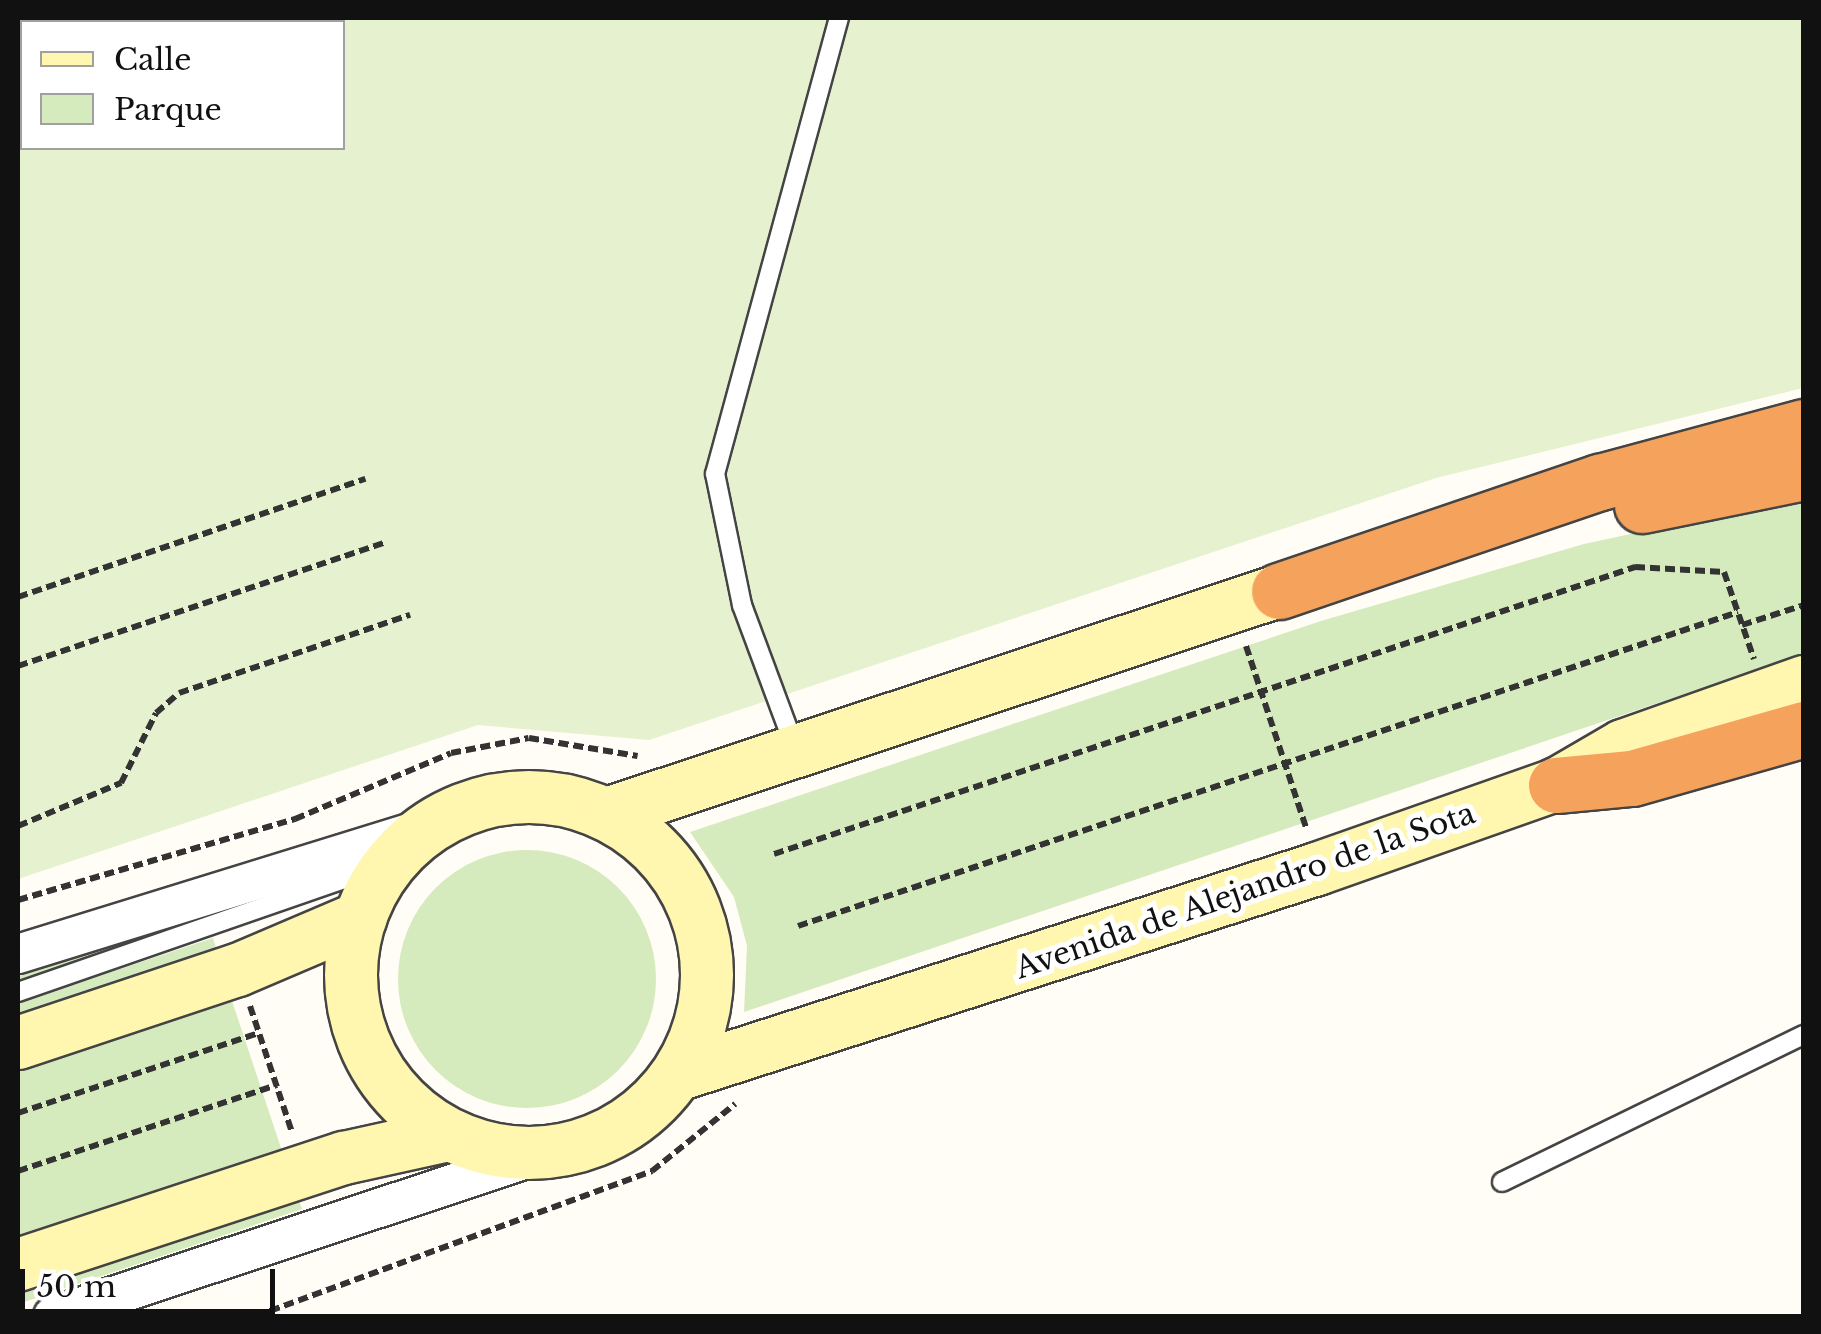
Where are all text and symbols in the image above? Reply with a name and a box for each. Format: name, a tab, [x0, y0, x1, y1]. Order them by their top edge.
legend	[20, 20, 345, 150]
text: Calle	[114, 41, 191, 78]
text: Parque	[114, 91, 222, 128]
street label: Avenida de Alejandro de la Sota	[1010, 795, 1480, 987]
scale bar	[25, 1249, 280, 1311]
text: 50 m	[37, 1268, 116, 1305]

